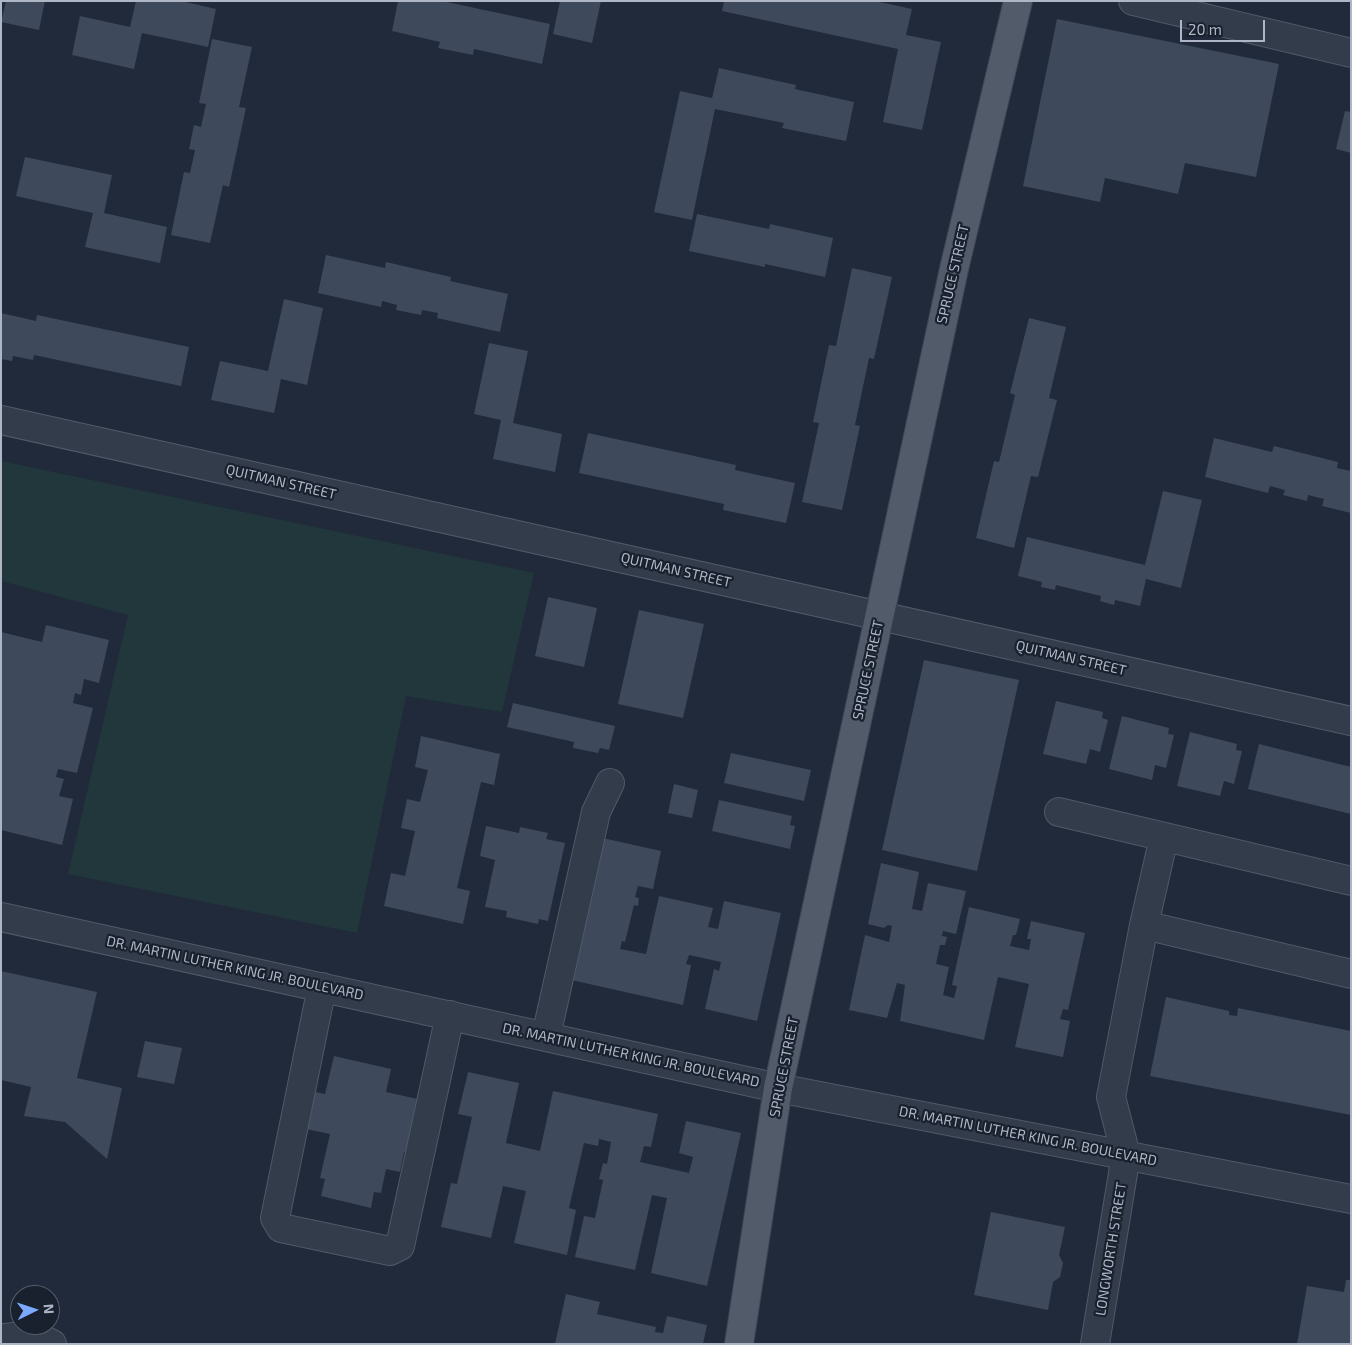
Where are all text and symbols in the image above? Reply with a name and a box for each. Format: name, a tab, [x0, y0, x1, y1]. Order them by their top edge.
scale bar	[1182, 10, 1267, 42]
text: 20 m	[1188, 20, 1222, 38]
street label: SPRUCE STREET	[933, 223, 973, 325]
street label: QUITMAN STREET	[224, 461, 338, 503]
street label: QUITMAN STREET	[619, 549, 733, 591]
street label: SPRUCE STREET	[849, 619, 887, 721]
street label: QUITMAN STREET	[1014, 637, 1128, 679]
street label: DR. MARTIN LUTHER KING JR. BOULEVARD	[105, 932, 365, 1004]
street label: SPRUCE STREET	[766, 1016, 802, 1118]
street label: DR. MARTIN LUTHER KING JR. BOULEVARD	[501, 1019, 761, 1091]
street label: DR. MARTIN LUTHER KING JR. BOULEVARD	[898, 1103, 1158, 1169]
street label: LONGWORTH STREET	[1092, 1181, 1130, 1317]
north arrow	[10, 1285, 60, 1335]
text: N	[41, 1303, 58, 1315]

